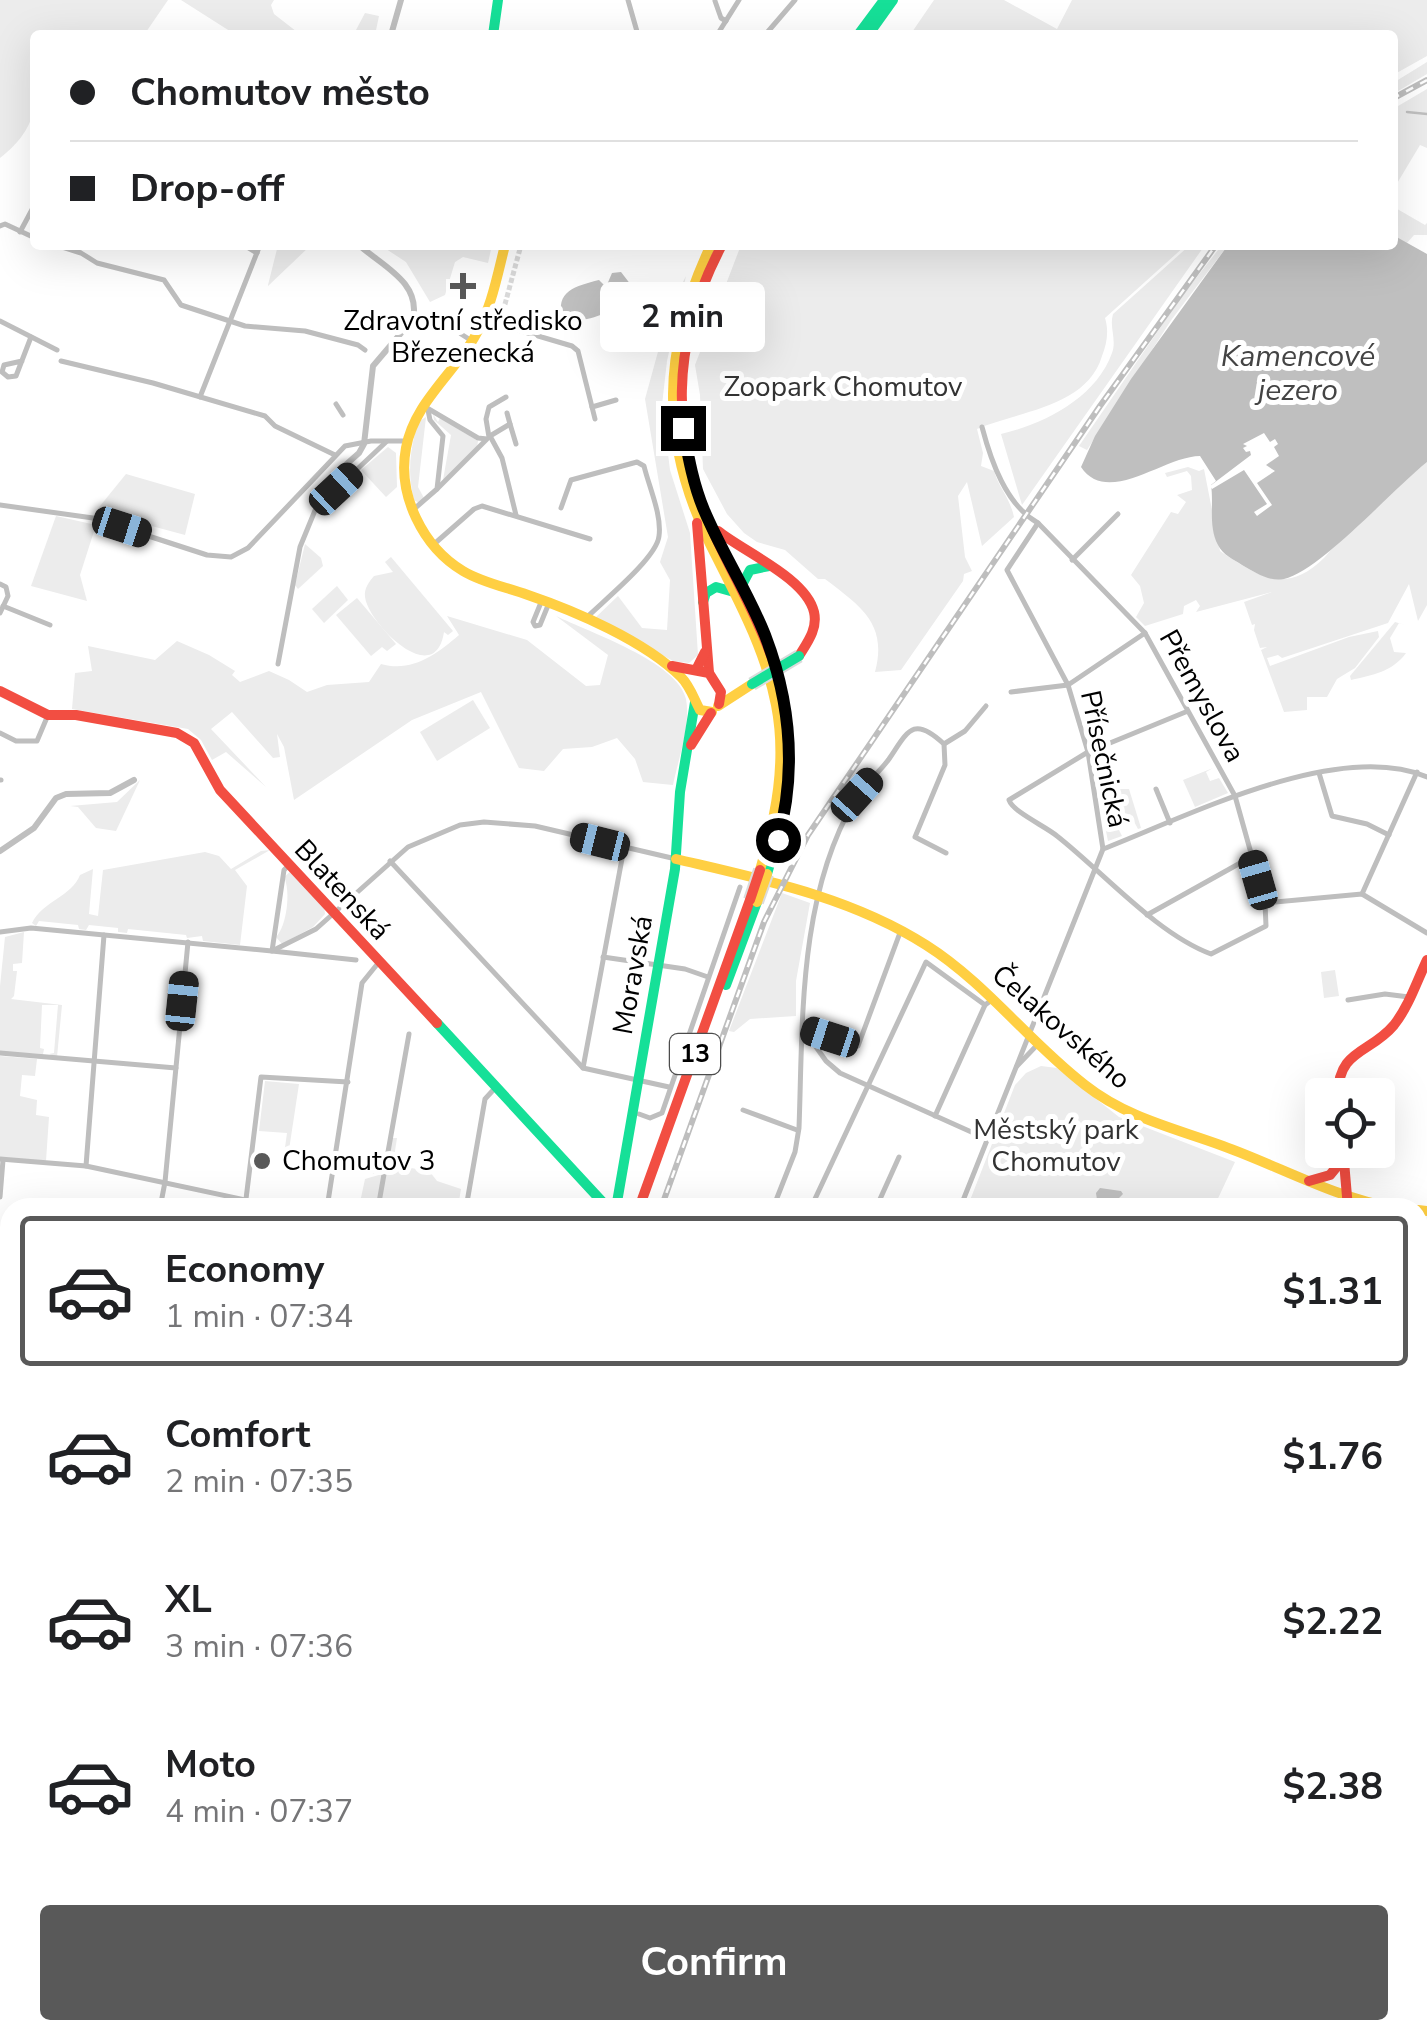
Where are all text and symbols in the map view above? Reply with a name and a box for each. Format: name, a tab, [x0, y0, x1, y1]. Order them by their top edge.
text: Chomutov město	[130, 67, 430, 118]
text: Drop-off	[130, 163, 284, 214]
marker: Zdravotní středisko Březenecká	[450, 273, 476, 299]
callout: 2 min	[600, 283, 766, 353]
text: 2 min	[641, 295, 724, 338]
place label: Zdravotní středisko Březenecká	[343, 302, 583, 372]
water label: Kamencové jezero	[1221, 336, 1375, 411]
park label: Zoopark Chomutov	[723, 368, 963, 406]
route end	[661, 406, 706, 451]
car	[304, 458, 368, 520]
car	[89, 503, 155, 551]
street label: Přemyslova	[1150, 623, 1254, 769]
street label: Přísečnická	[1071, 687, 1137, 831]
car	[826, 763, 888, 827]
route start	[756, 818, 801, 863]
car	[567, 820, 633, 864]
street label: Blatenská	[286, 831, 398, 949]
car	[1235, 847, 1281, 913]
street label: Moravská	[604, 912, 662, 1038]
street label: Čelakovského	[983, 956, 1139, 1098]
car	[164, 970, 200, 1032]
car	[797, 1013, 863, 1061]
road number: 13	[670, 1034, 720, 1074]
map controls	[1305, 1078, 1395, 1168]
button: locate	[1305, 1078, 1395, 1168]
park label: Městský park Chomutov	[973, 1111, 1140, 1181]
place label: Chomutov 3	[282, 1142, 435, 1180]
marker: Chomutov 3	[251, 1150, 273, 1172]
text: Economy	[165, 1244, 324, 1295]
icon: car	[45, 1246, 135, 1336]
text: $1.31	[1282, 1266, 1383, 1317]
text: 1 min · 07:34	[165, 1295, 353, 1338]
text: Comfort	[165, 1409, 310, 1460]
icon: car	[45, 1411, 135, 1501]
text: $1.76	[1282, 1431, 1383, 1482]
text: 2 min · 07:35	[165, 1460, 353, 1503]
text: XL	[165, 1574, 212, 1625]
icon: car	[45, 1576, 135, 1666]
text: $2.22	[1282, 1596, 1383, 1647]
text: 3 min · 07:36	[165, 1625, 353, 1668]
text: Moto	[165, 1739, 256, 1790]
icon: car	[45, 1741, 135, 1831]
text: $2.38	[1282, 1761, 1383, 1812]
text: 4 min · 07:37	[165, 1790, 353, 1833]
button: Confirm	[40, 1905, 1388, 2020]

